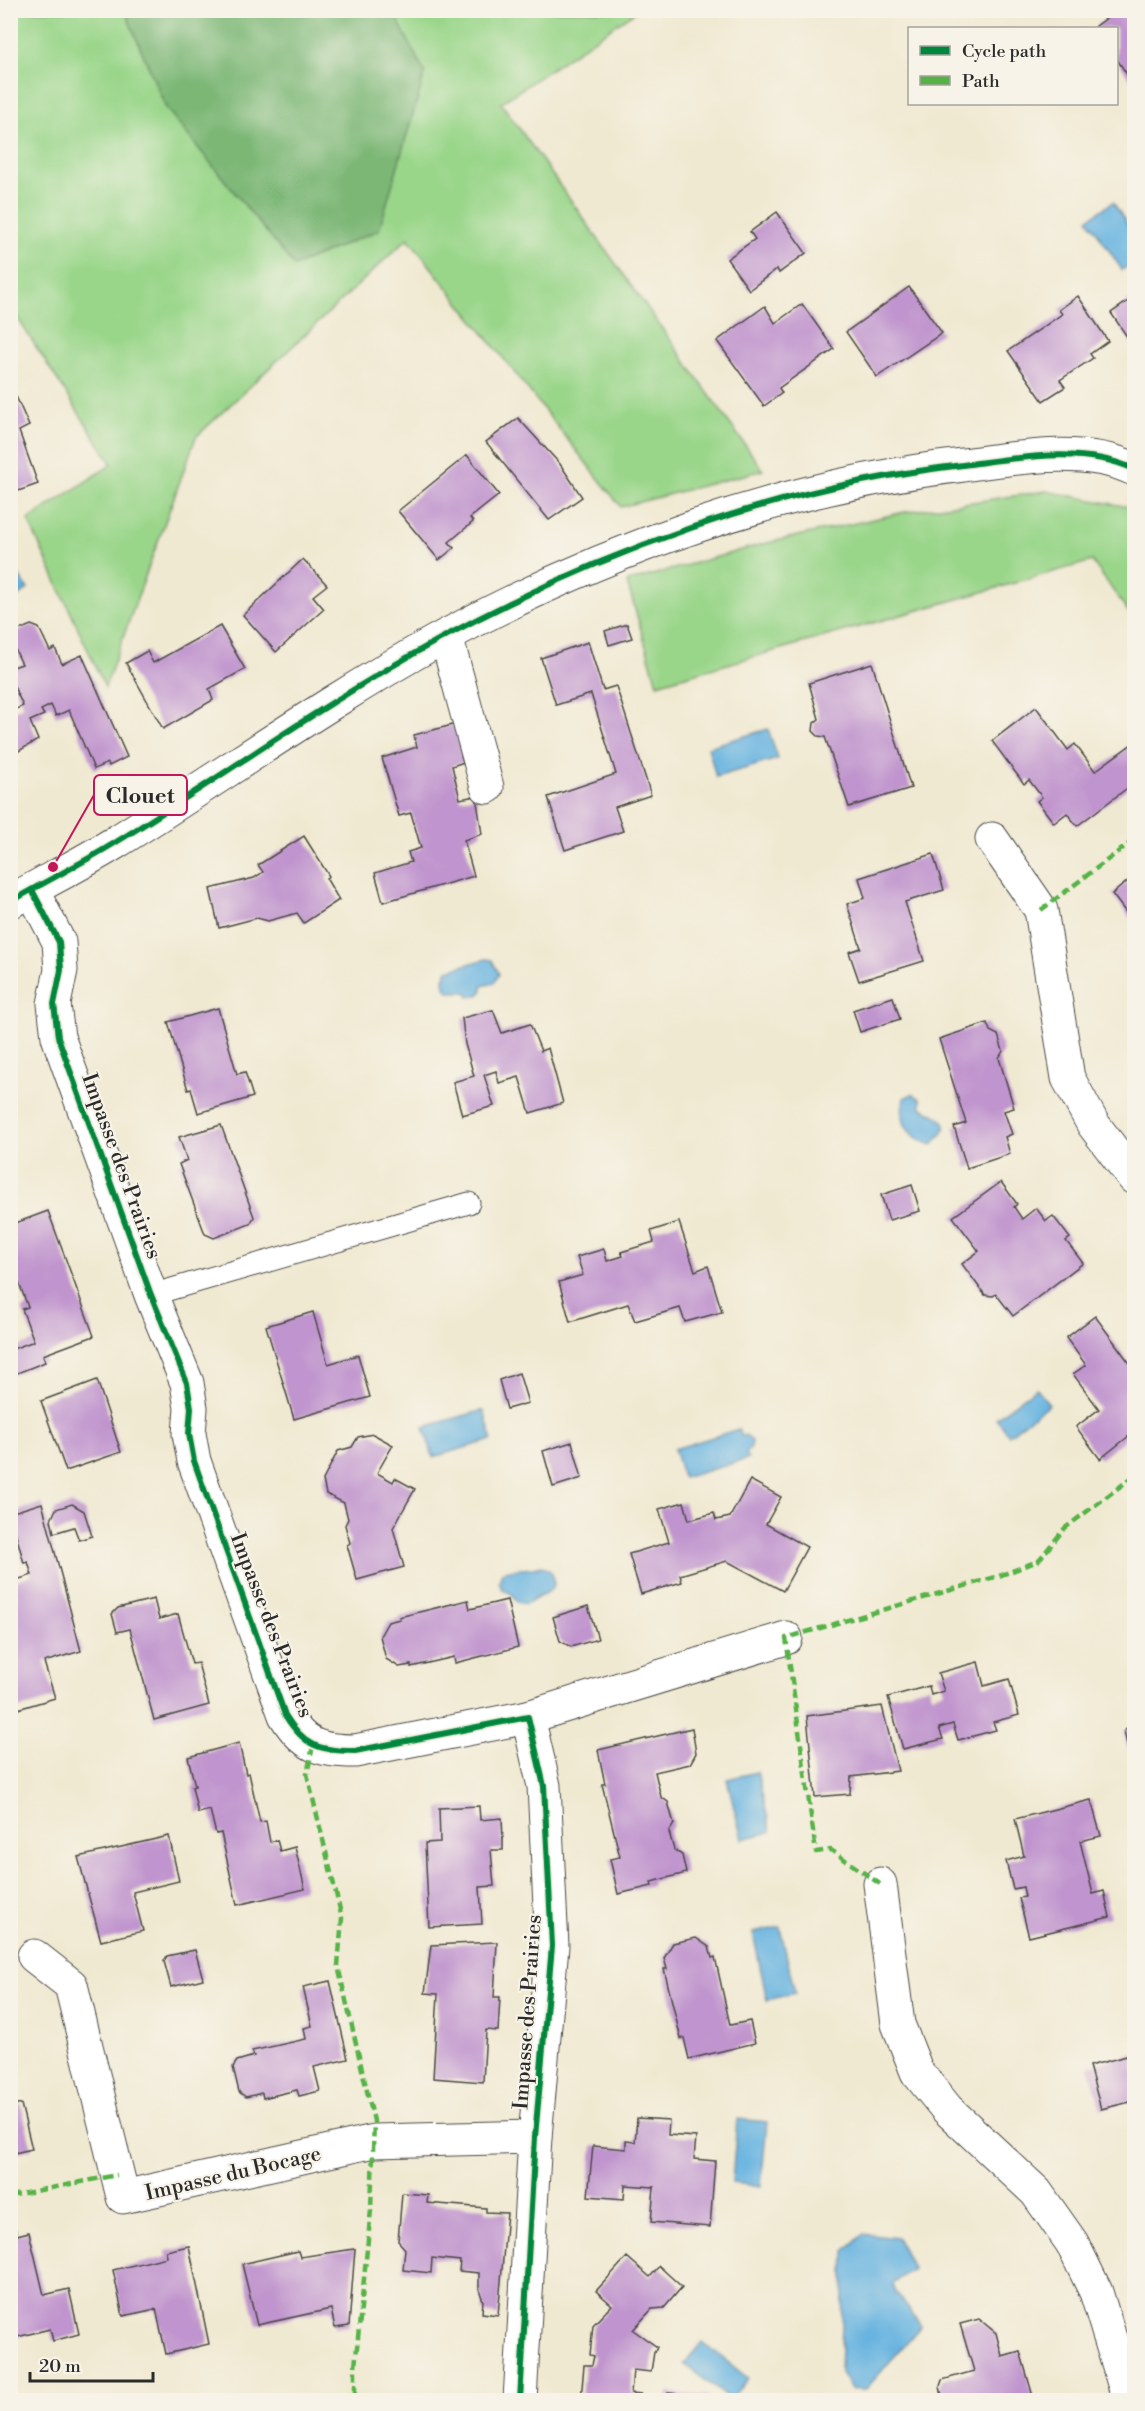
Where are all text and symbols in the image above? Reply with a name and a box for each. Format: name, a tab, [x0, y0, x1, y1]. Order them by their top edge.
legend	[908, 27, 1118, 105]
text: Cycle path	[962, 40, 1046, 63]
text: Path	[962, 70, 1000, 93]
callout: Clouet	[94, 775, 187, 815]
text: Clouet	[106, 783, 175, 810]
street label: Impasse des Prairies	[75, 1070, 167, 1263]
street label: Impasse des Prairies	[224, 1529, 318, 1721]
street label: Impasse des Prairies	[508, 1914, 548, 2111]
street label: Impasse du Bocage	[143, 2141, 324, 2207]
scale bar	[30, 2345, 153, 2383]
text: 20 m	[39, 2355, 81, 2378]

